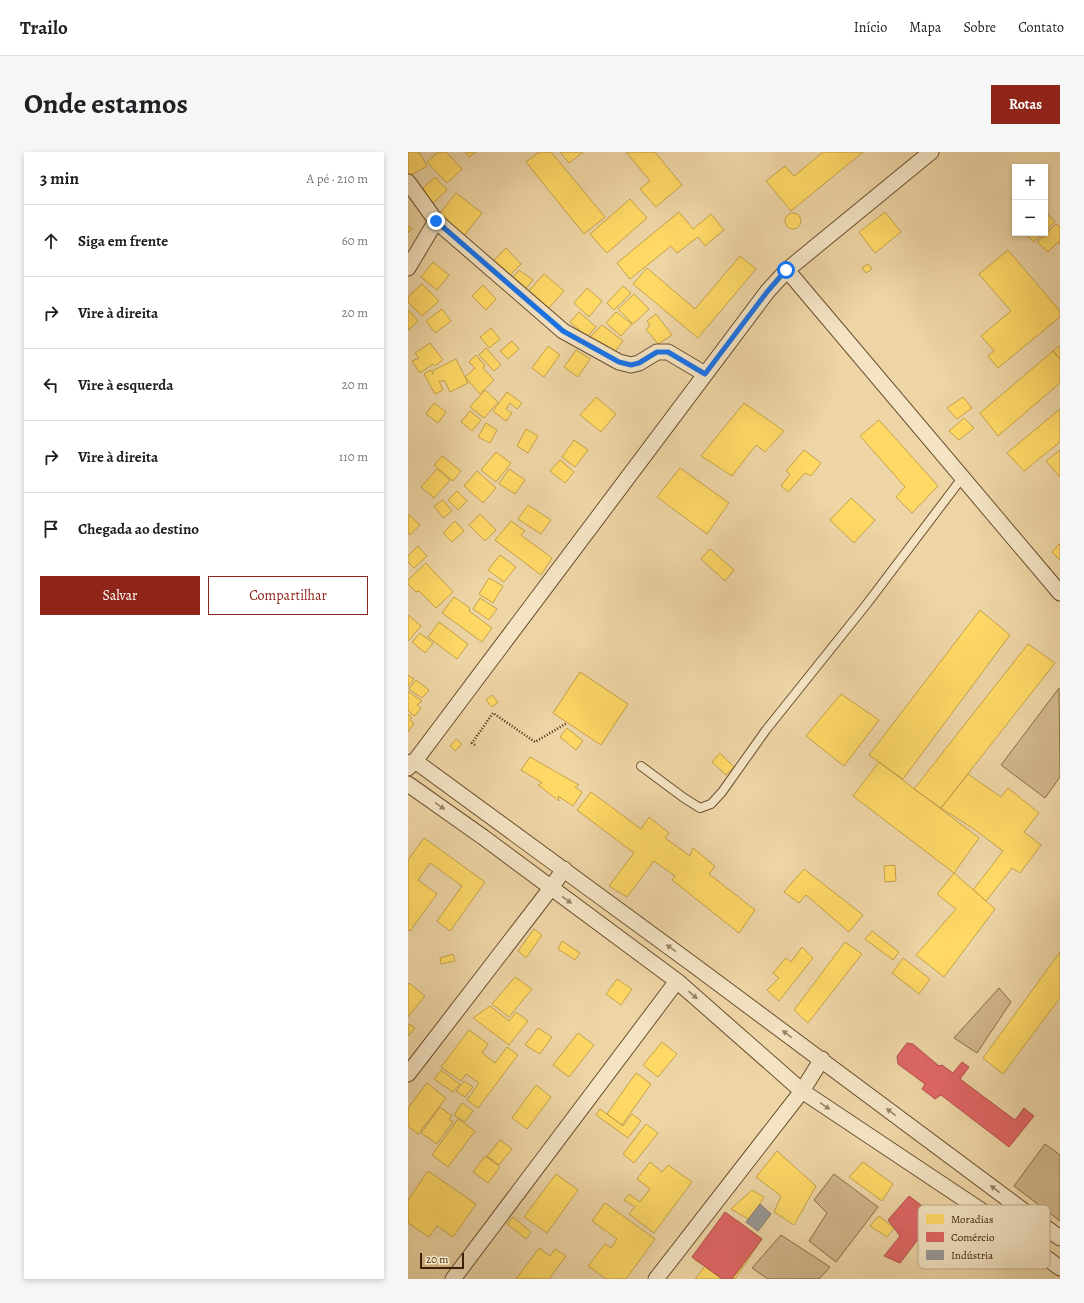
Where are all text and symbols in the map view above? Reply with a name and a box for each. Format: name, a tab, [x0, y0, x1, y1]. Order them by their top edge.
text: Trailo	[20, 15, 68, 41]
text: Início	[854, 18, 887, 37]
text: Mapa	[909, 18, 941, 37]
text: Sobre	[963, 18, 996, 37]
text: Contato	[1018, 18, 1064, 37]
text: Onde estamos	[24, 85, 188, 123]
button: Rotas	[991, 85, 1060, 124]
map controls	[1012, 164, 1048, 236]
button: +	[1012, 164, 1048, 200]
text: 3 min	[40, 167, 79, 190]
text: A pé · 210 m	[306, 170, 368, 187]
button: −	[1012, 200, 1048, 236]
route end	[427, 212, 445, 230]
icon: ahead	[40, 230, 62, 252]
text: Siga em frente	[78, 231, 168, 251]
text: 60 m	[342, 232, 368, 249]
route start	[777, 261, 795, 279]
icon: right	[40, 302, 62, 324]
text: Vire à direita	[78, 303, 158, 323]
text: 20 m	[342, 304, 368, 321]
icon: left	[40, 374, 62, 396]
text: Vire à esquerda	[78, 375, 174, 395]
text: 20 m	[342, 376, 368, 393]
icon: right	[40, 446, 62, 468]
text: Vire à direita	[78, 447, 158, 467]
text: 110 m	[339, 448, 368, 465]
icon: arrive	[40, 518, 62, 540]
text: Chegada ao destino	[78, 519, 199, 539]
button: Salvar	[40, 576, 200, 615]
button: Compartilhar	[208, 576, 368, 615]
one-way arrow	[435, 802, 445, 810]
one-way arrow	[562, 896, 572, 904]
one-way arrow	[666, 944, 677, 952]
one-way arrow	[688, 991, 698, 1000]
one-way arrow	[782, 1030, 792, 1038]
one-way arrow	[819, 1102, 830, 1110]
one-way arrow	[886, 1107, 897, 1116]
one-way arrow	[990, 1185, 1001, 1194]
legend	[918, 1205, 1050, 1269]
text: Moradias	[951, 1212, 993, 1227]
text: Comércio	[951, 1230, 995, 1245]
text: Indústria	[951, 1248, 994, 1263]
scale bar	[420, 1251, 464, 1270]
text: 20 m	[426, 1252, 448, 1267]

